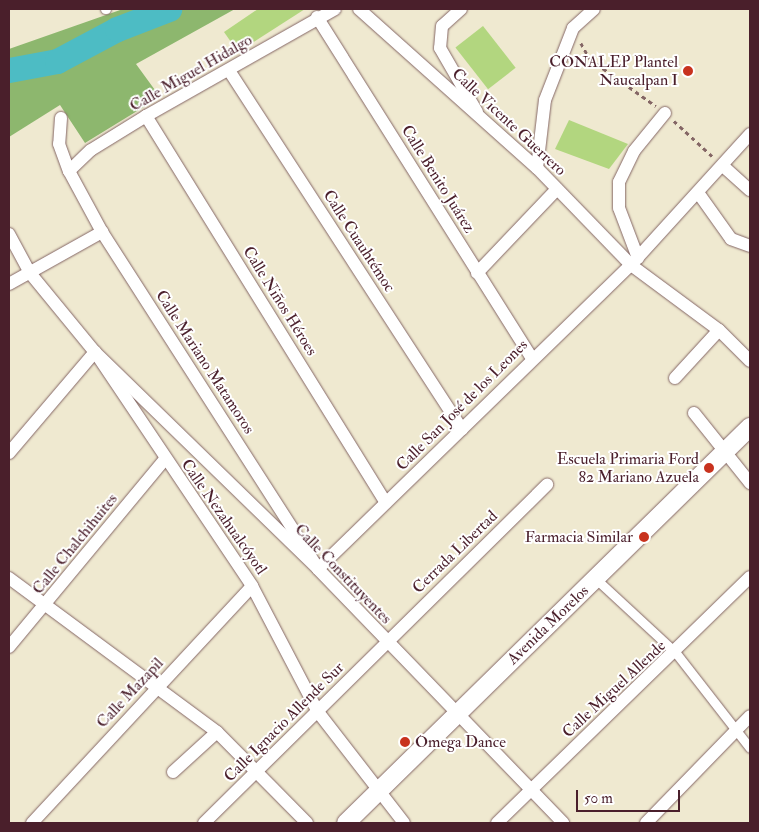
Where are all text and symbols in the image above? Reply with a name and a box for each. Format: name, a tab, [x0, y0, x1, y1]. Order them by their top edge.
street label: Calle Miguel Hidalgo	[126, 30, 256, 116]
place label: CONALEP Plantel Naucalpan I	[549, 52, 678, 90]
street label: Calle Vicente Guerrero	[448, 64, 570, 180]
marker: CONALEP Plantel Naucalpan I	[682, 65, 694, 77]
street label: Calle Benito Juárez	[397, 122, 479, 236]
street label: Calle Cuauhtémoc	[319, 186, 399, 296]
street label: Calle Niños Héroes	[239, 243, 321, 359]
street label: Calle Mariano Matamoros	[151, 287, 259, 437]
street label: Calle San José de los Leones	[392, 335, 532, 475]
place label: Escuela Primaria Ford 82 Mariano Azuela	[557, 449, 699, 487]
street label: Calle Nezahualcóyotl	[177, 456, 271, 578]
marker: Escuela Primaria Ford 82 Mariano Azuela	[703, 462, 715, 474]
street label: Calle Chalchihuites	[28, 490, 122, 598]
street label: Cerrada Libertad	[409, 507, 501, 597]
street label: Calle Constituyentes	[290, 520, 396, 628]
place label: Farmacia Similar	[525, 527, 633, 547]
marker: Farmacia Similar	[637, 530, 651, 544]
street label: Avenida Morelos	[503, 581, 593, 669]
street label: Calle Miguel Allende	[558, 636, 670, 742]
street label: Calle Mazapil	[93, 654, 167, 732]
street label: Calle Ignacio Allende Sur	[220, 658, 348, 786]
place label: Omega Dance	[415, 732, 506, 752]
marker: Omega Dance	[399, 736, 411, 748]
scale bar	[579, 780, 683, 812]
text: 50 m	[584, 789, 613, 808]

